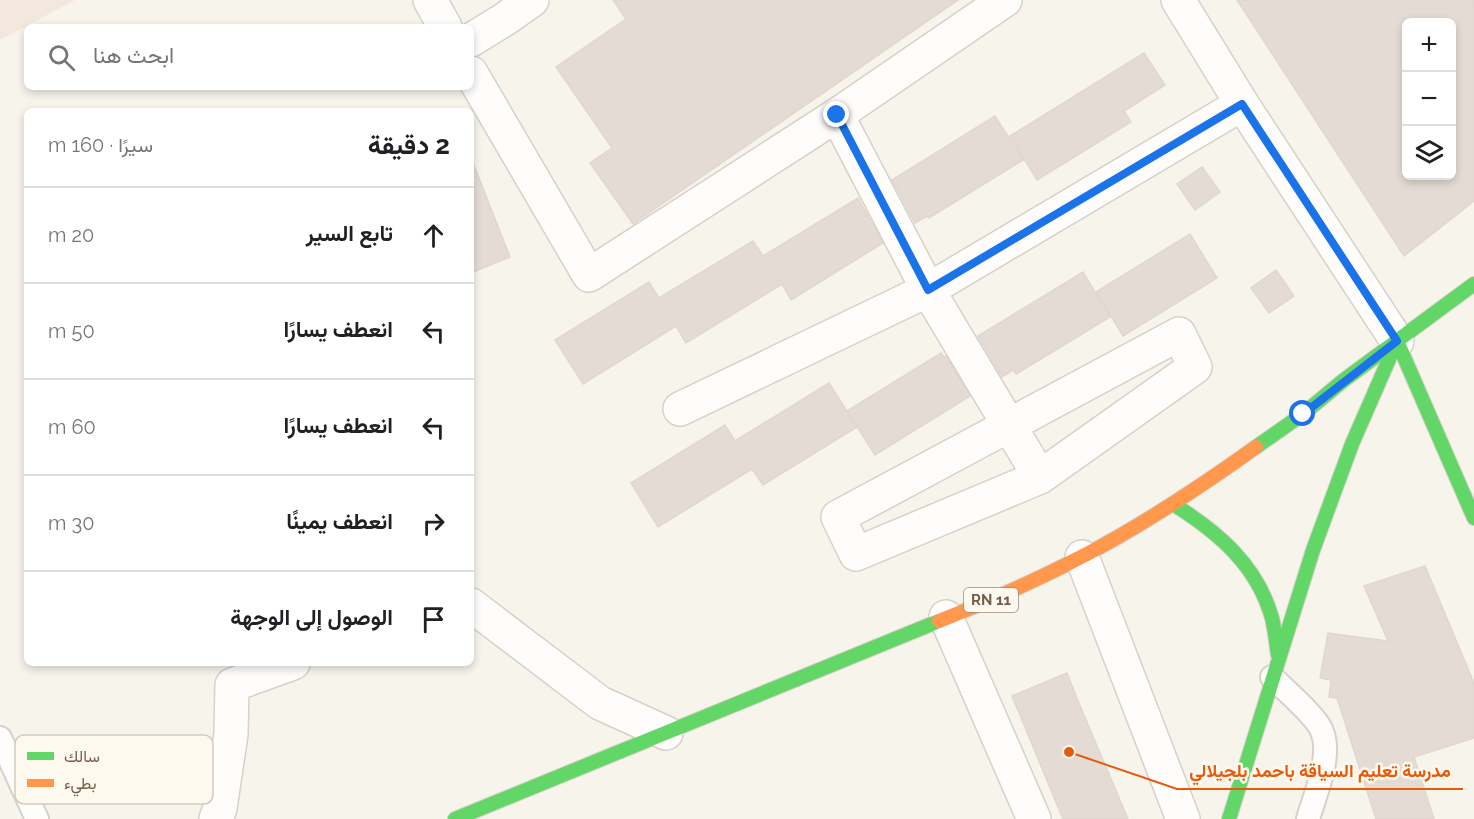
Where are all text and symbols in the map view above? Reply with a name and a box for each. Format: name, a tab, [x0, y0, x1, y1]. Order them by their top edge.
map controls	[1402, 18, 1456, 180]
button: +	[1402, 18, 1456, 72]
search box	[24, 24, 474, 90]
icon: search	[45, 41, 78, 74]
text: ابحث هنا	[93, 42, 174, 68]
button: −	[1402, 72, 1456, 126]
route end	[823, 101, 849, 127]
button: layers	[1402, 126, 1456, 180]
text: 2 دقيقة	[368, 130, 450, 160]
text: سيرًا · 160 m	[48, 133, 153, 157]
icon: ahead	[417, 219, 450, 252]
text: تابع السير	[306, 220, 393, 246]
text: 20 m	[48, 223, 94, 247]
icon: left	[417, 315, 450, 348]
text: انعطف يسارًا	[284, 316, 393, 342]
text: 50 m	[48, 319, 95, 343]
route start	[1289, 400, 1315, 426]
icon: left	[417, 411, 450, 444]
text: انعطف يسارًا	[284, 412, 393, 438]
text: 60 m	[48, 415, 96, 439]
icon: right	[417, 507, 450, 540]
text: انعطف يمينًا	[286, 508, 393, 534]
text: 30 m	[48, 511, 94, 535]
road number: RN 11	[964, 588, 1018, 612]
icon: arrive	[417, 603, 450, 636]
text: الوصول إلى الوجهة	[230, 604, 393, 630]
legend	[15, 735, 213, 804]
text: سالك	[64, 747, 100, 766]
callout: مدرسة تعليم السياقة باحمد بلجيلالي	[1177, 753, 1463, 789]
text: مدرسة تعليم السياقة باحمد بلجيلالي	[1189, 760, 1451, 786]
text: بطيء	[64, 774, 96, 797]

